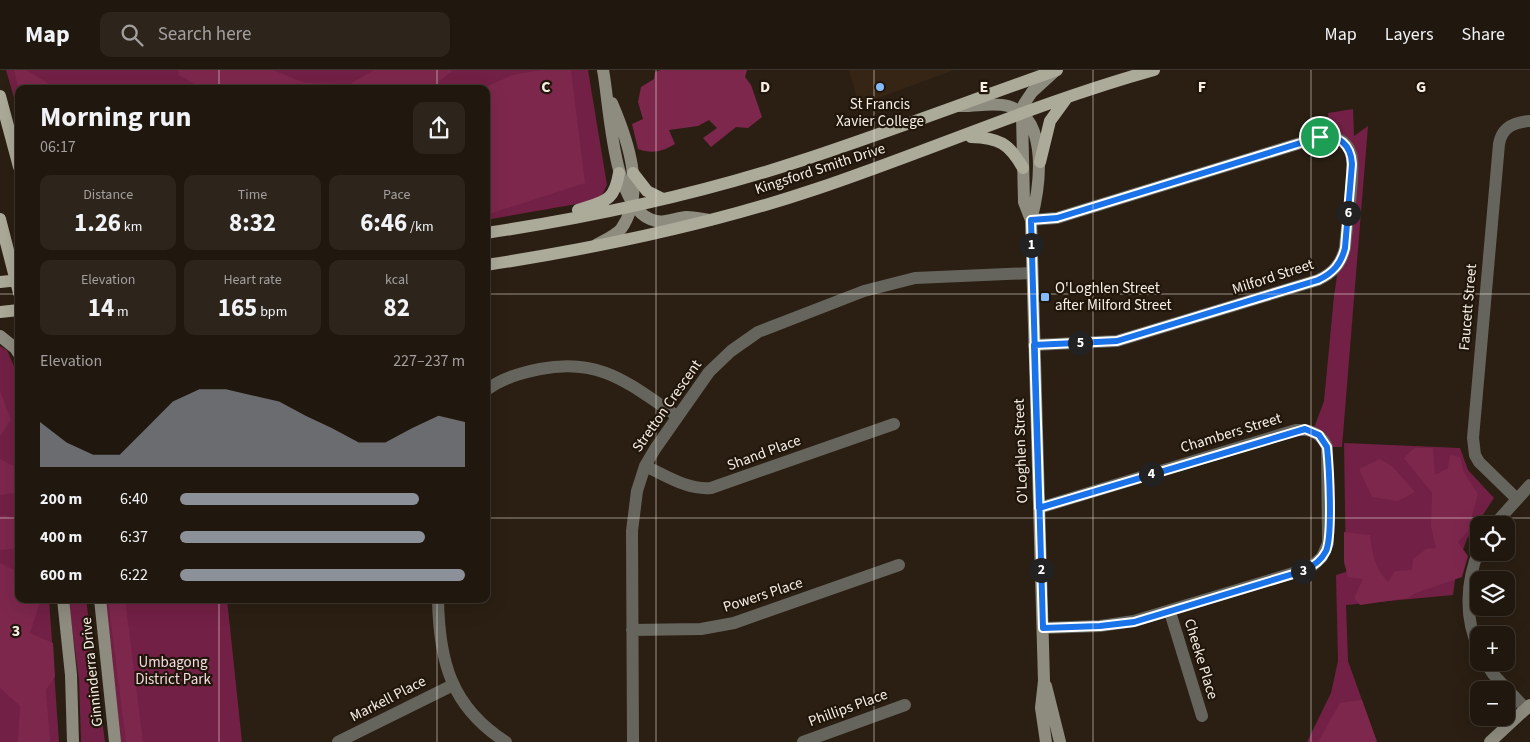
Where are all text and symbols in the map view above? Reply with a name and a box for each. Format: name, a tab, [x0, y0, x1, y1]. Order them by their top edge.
search box	[100, 12, 450, 57]
text: Map	[25, 17, 70, 52]
icon: search	[118, 21, 146, 49]
text: Search here	[158, 21, 251, 48]
text: Map	[1325, 22, 1357, 47]
text: Layers	[1385, 22, 1434, 47]
text: Share	[1462, 22, 1505, 47]
text: C	[541, 76, 551, 98]
text: D	[760, 76, 770, 98]
text: E	[980, 76, 988, 98]
text: F	[1198, 76, 1206, 98]
text: G	[1416, 76, 1426, 98]
marker: St Francis Xavier College	[874, 81, 886, 93]
place label: St Francis Xavier College	[836, 94, 924, 132]
text: Morning run	[40, 97, 191, 137]
button: share	[413, 102, 465, 154]
pin	[1299, 116, 1341, 158]
icon: arrive	[1306, 123, 1334, 151]
text: 06:17	[40, 136, 76, 158]
street label: Kingsford Smith Drive	[752, 138, 888, 200]
text: Distance	[83, 185, 133, 205]
text: Time	[238, 185, 267, 205]
text: Pace	[383, 185, 411, 205]
pin: 6	[1336, 200, 1360, 226]
text: 6	[1345, 203, 1352, 223]
text: 1.26	[74, 205, 121, 241]
text: 8:32	[229, 205, 276, 241]
text: 6:46	[360, 205, 407, 241]
text: km	[121, 217, 142, 237]
text: /km	[407, 217, 434, 237]
pin: 1	[1018, 232, 1044, 258]
text: 1	[1028, 235, 1035, 255]
street label: Milford Street	[1229, 254, 1317, 300]
street label: Faucett Street	[1454, 263, 1482, 351]
text: Elevation	[81, 270, 135, 290]
text: Heart rate	[223, 270, 282, 290]
text: kcal	[385, 270, 409, 290]
place label: O'Loghlen Street after Milford Street	[1055, 278, 1172, 316]
text: 14	[88, 290, 114, 326]
text: 165	[218, 290, 257, 326]
text: 82	[384, 290, 410, 326]
marker: O'Loghlen Street after Milford Street	[1039, 291, 1051, 303]
text: m	[114, 302, 129, 322]
text: bpm	[257, 302, 287, 322]
pin: 5	[1068, 330, 1092, 356]
text: 5	[1077, 333, 1084, 353]
text: Elevation	[40, 350, 102, 372]
text: 227–237 m	[393, 350, 465, 372]
street label: Stretton Crescent	[627, 355, 707, 457]
street label: O'Loghlen Street	[1009, 398, 1033, 504]
street label: Chambers Street	[1178, 408, 1284, 458]
street label: Shand Place	[724, 430, 804, 476]
pin: 4	[1138, 462, 1164, 486]
text: 4	[1148, 464, 1155, 484]
text: 200 m	[40, 488, 82, 510]
text: 6:40	[120, 488, 148, 510]
map controls	[1470, 516, 1515, 726]
button: locate	[1470, 516, 1515, 561]
text: 400 m	[40, 526, 82, 548]
text: 6:37	[120, 526, 148, 548]
pin: 2	[1028, 558, 1054, 582]
pin: 3	[1290, 558, 1316, 584]
text: 2	[1038, 560, 1045, 580]
text: 3	[1300, 561, 1307, 581]
text: 600 m	[40, 564, 82, 586]
text: 6:22	[120, 564, 148, 586]
button: layers	[1470, 571, 1515, 616]
street label: Powers Place	[720, 572, 806, 618]
street label: Ginninderra Drive	[76, 616, 108, 728]
street label: Cheeke Place	[1179, 616, 1223, 702]
text: 3	[12, 620, 20, 642]
button: +	[1470, 626, 1515, 671]
park label: Umbagong District Park	[135, 652, 211, 690]
street label: Markell Place	[346, 671, 430, 727]
button: −	[1470, 681, 1515, 726]
street label: Phillips Place	[805, 684, 891, 732]

